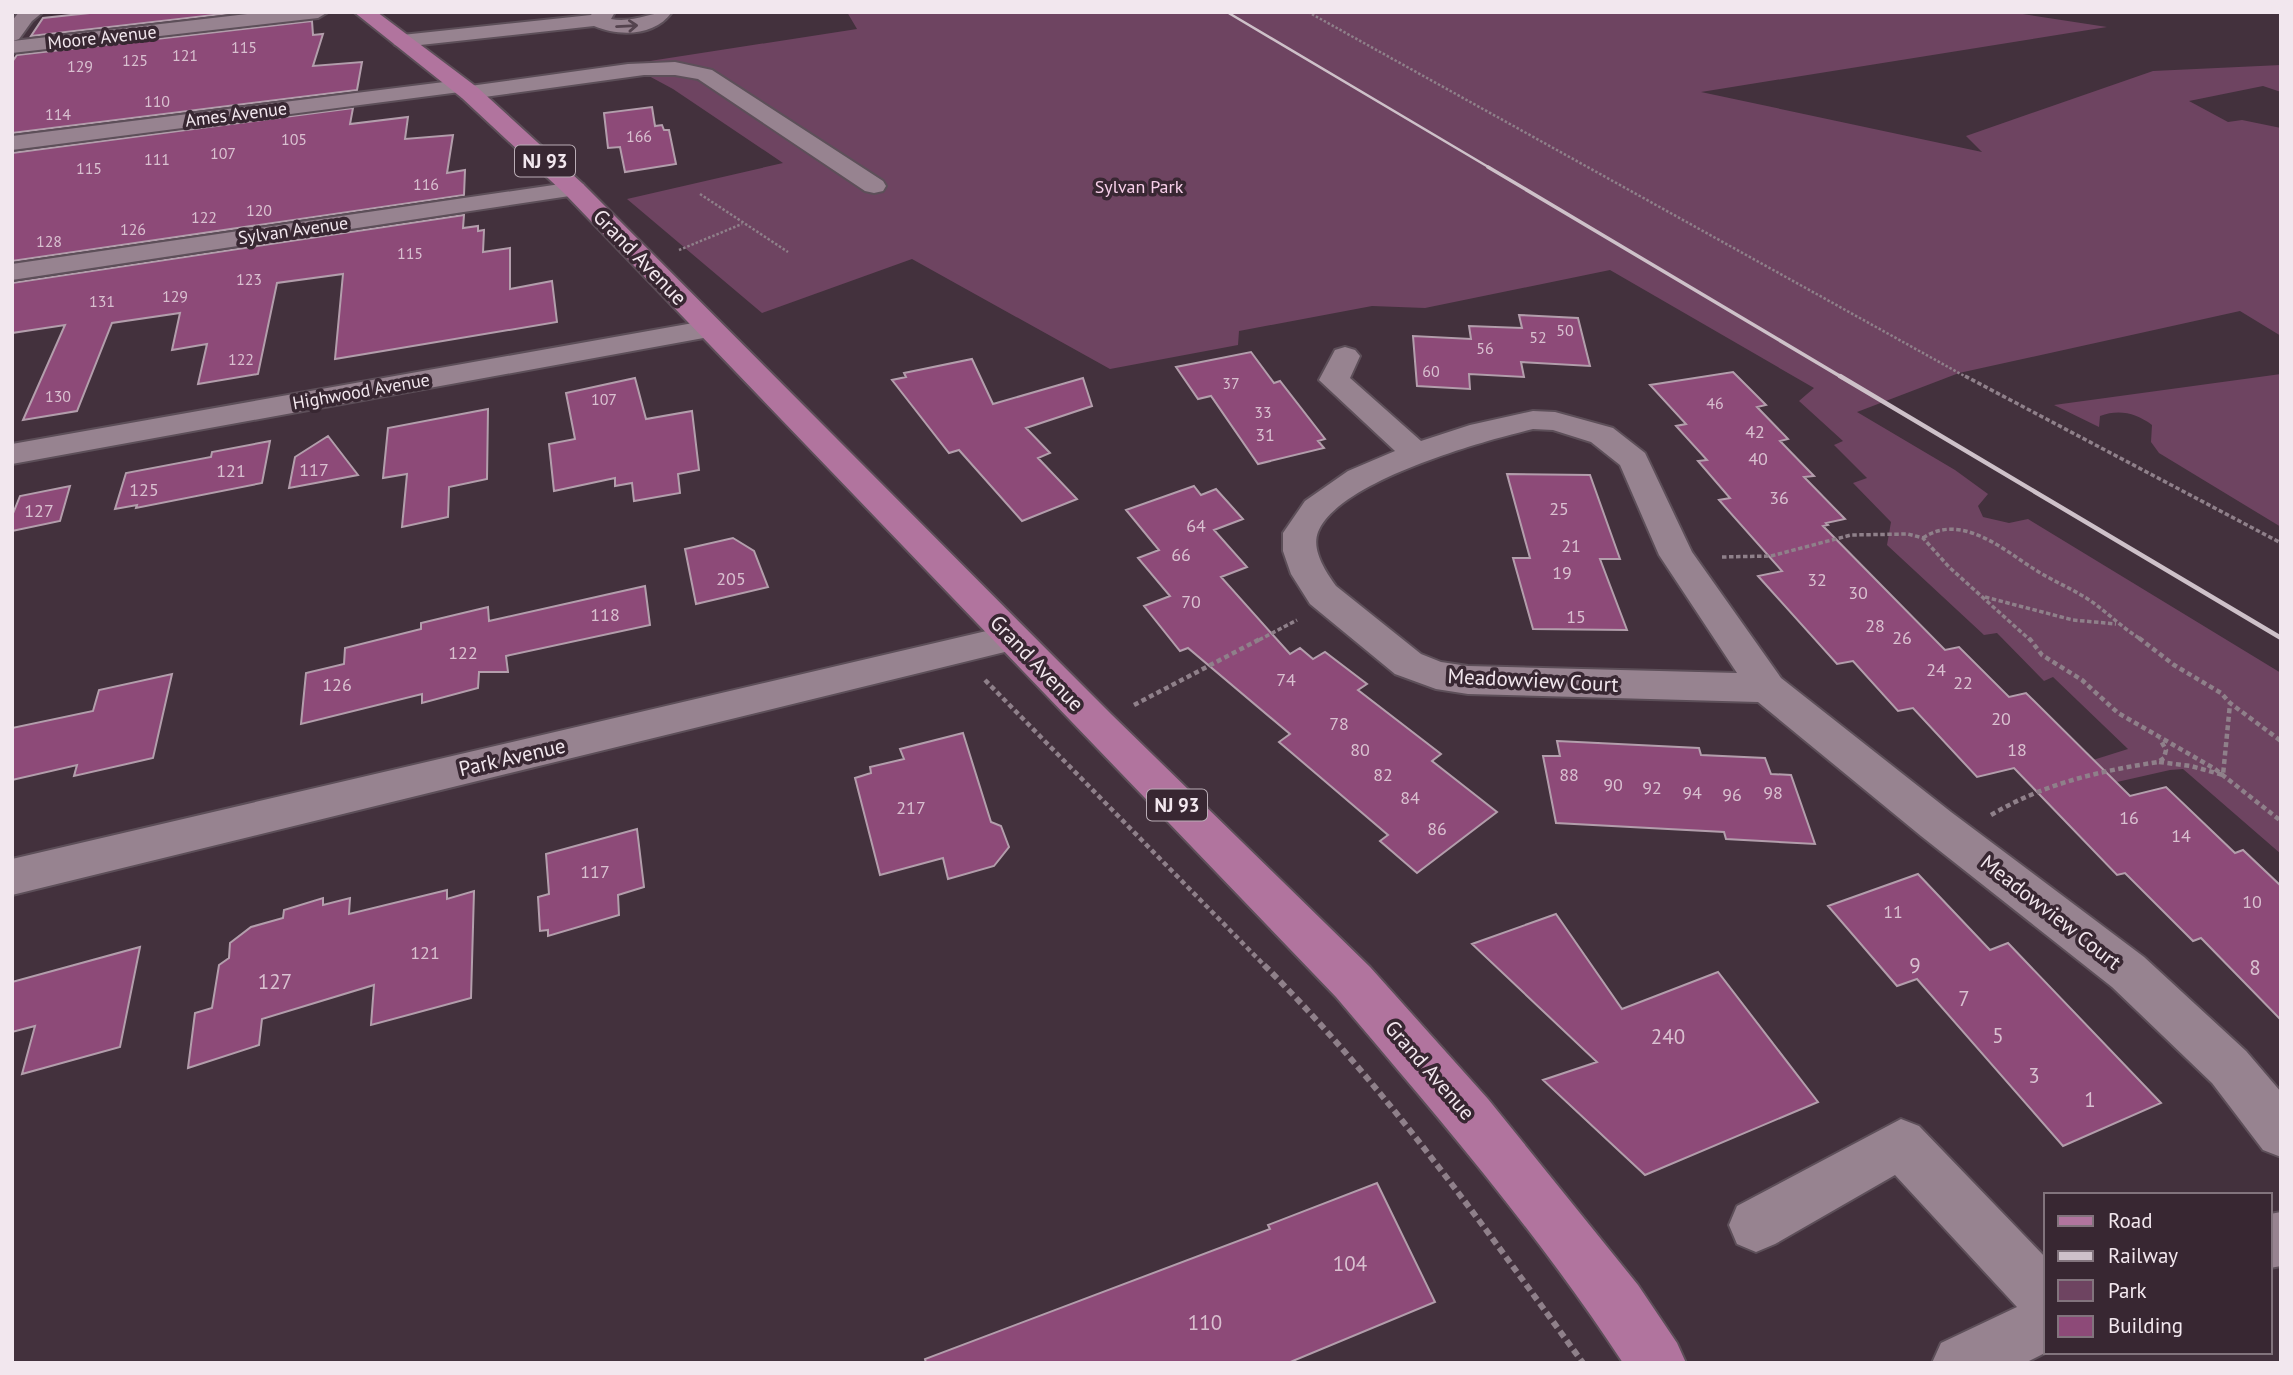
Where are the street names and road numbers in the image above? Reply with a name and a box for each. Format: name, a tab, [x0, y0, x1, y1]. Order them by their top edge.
street label: Moore Avenue	[46, 20, 158, 54]
street label: Ames Avenue	[184, 96, 288, 132]
road number: NJ 93	[515, 146, 575, 176]
street label: Grand Avenue	[587, 203, 693, 311]
street label: Sylvan Avenue	[236, 211, 350, 249]
street label: Highwood Avenue	[291, 368, 431, 414]
street label: Grand Avenue	[984, 609, 1090, 717]
street label: Meadowview Court	[1447, 662, 1619, 698]
street label: Park Avenue	[456, 732, 568, 782]
road number: NJ 93	[1147, 790, 1207, 820]
street label: Meadowview Court	[1975, 849, 2127, 975]
street label: Grand Avenue	[1379, 1014, 1481, 1126]

